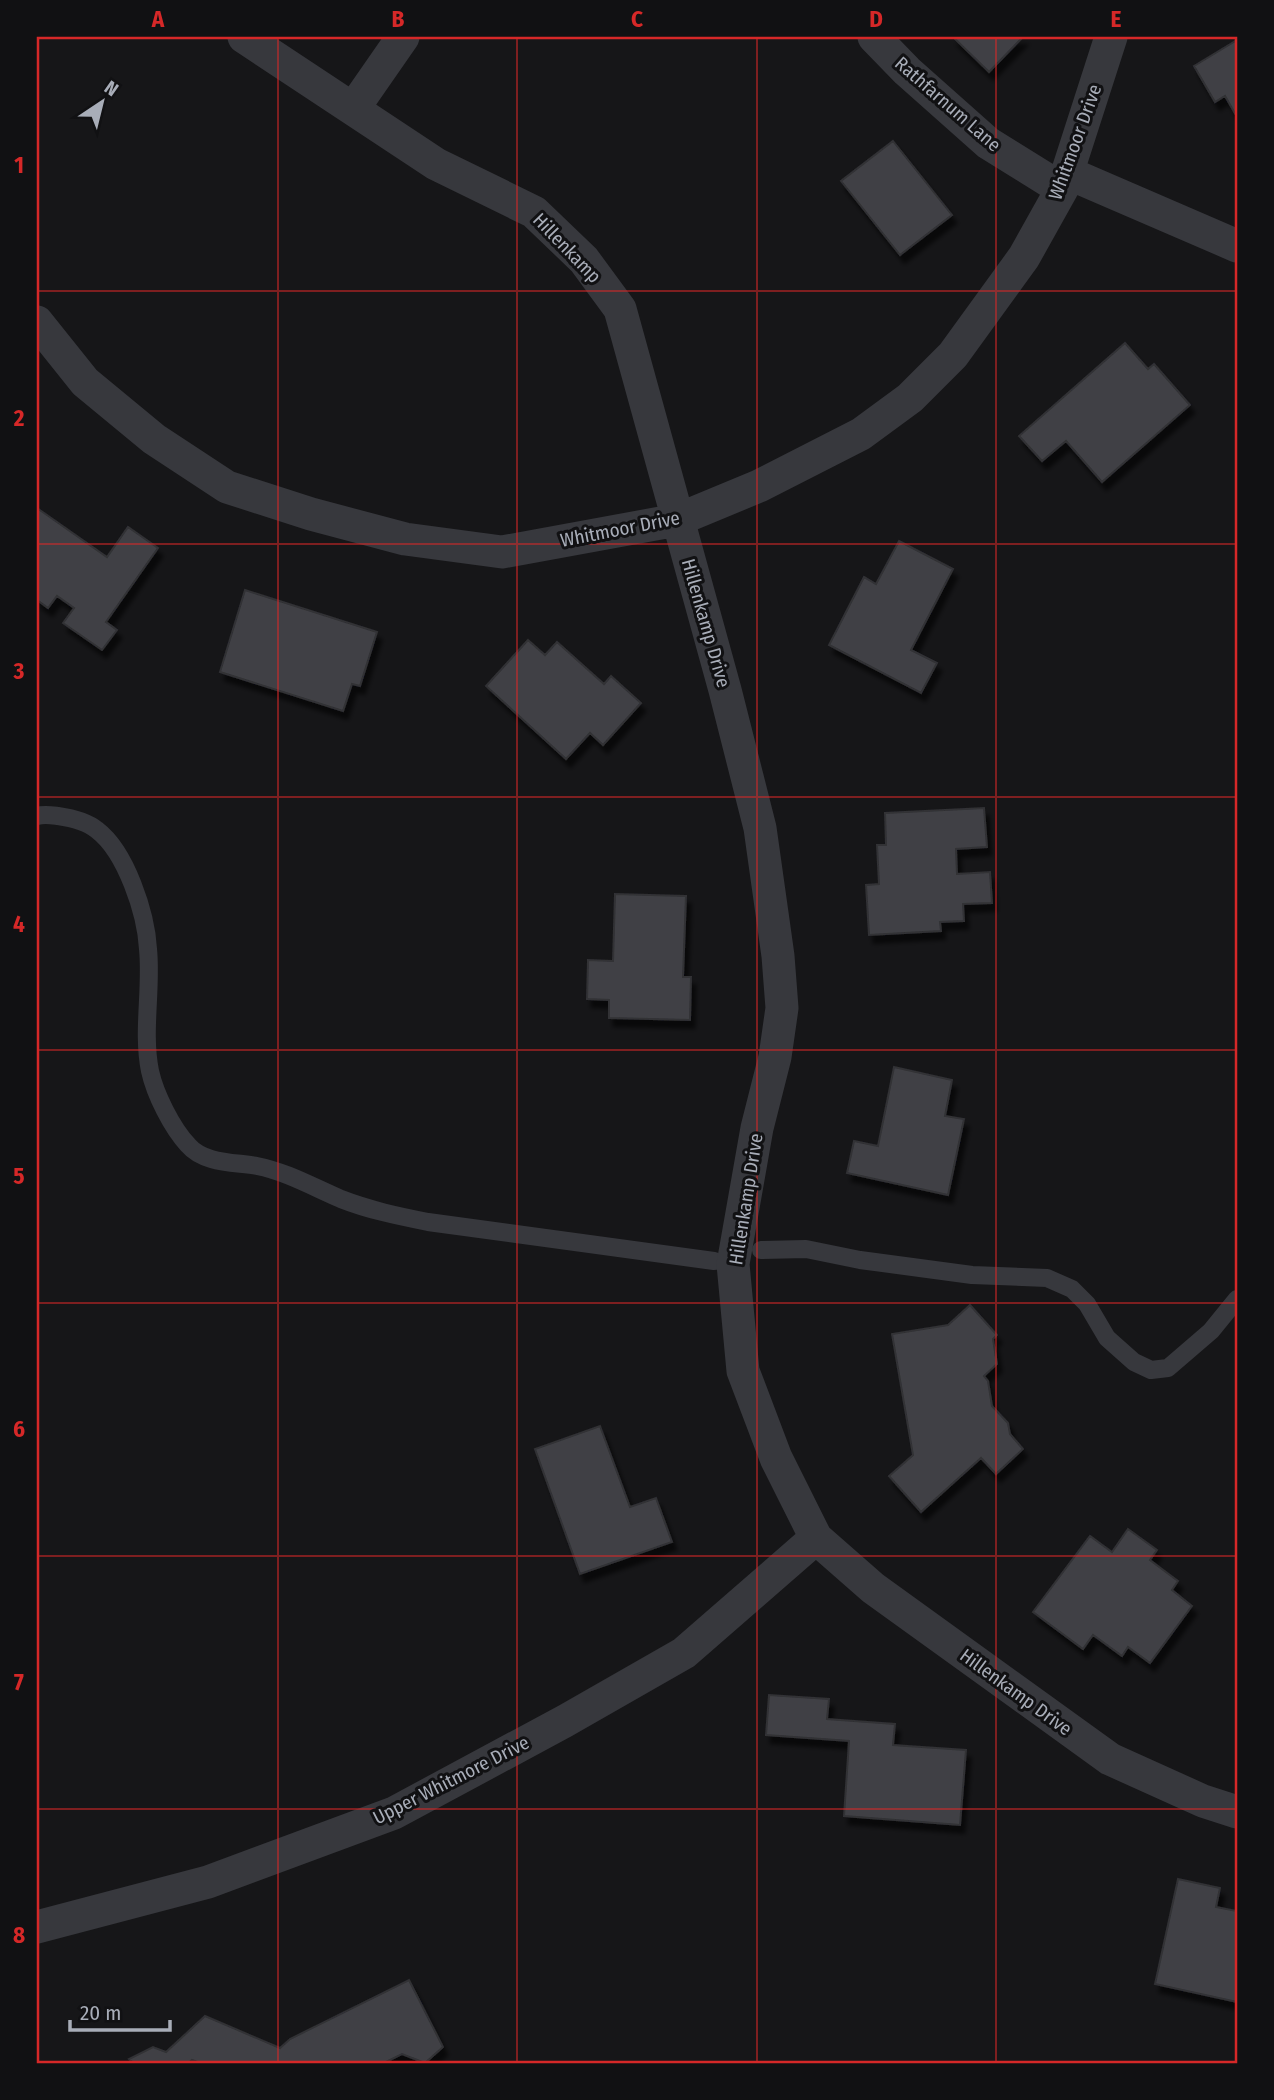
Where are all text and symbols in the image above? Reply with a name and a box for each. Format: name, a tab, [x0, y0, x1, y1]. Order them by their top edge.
text: A	[151, 5, 165, 33]
text: B	[392, 5, 405, 33]
text: C	[631, 5, 643, 33]
text: D	[869, 5, 883, 33]
text: E	[1111, 5, 1122, 33]
street label: Rathfarnum Lane	[890, 52, 1006, 156]
north arrow	[66, 66, 136, 136]
text: N	[100, 76, 123, 101]
street label: Whitmoor Drive	[1043, 81, 1107, 203]
text: 1	[14, 151, 24, 179]
street label: Hillenkamp	[528, 208, 606, 288]
text: 2	[13, 404, 25, 432]
street label: Whitmoor Drive	[558, 506, 682, 552]
street label: Hillenkamp Drive	[677, 556, 735, 690]
text: 3	[13, 657, 25, 685]
text: 4	[13, 910, 25, 938]
street label: Hillenkamp Drive	[724, 1132, 768, 1266]
text: 5	[13, 1162, 25, 1190]
text: 6	[13, 1415, 25, 1443]
street label: Hillenkamp Drive	[955, 1644, 1077, 1740]
text: 7	[14, 1668, 24, 1696]
street label: Upper Whitmore Drive	[369, 1731, 533, 1829]
text: 8	[13, 1921, 25, 1949]
scale bar	[70, 1988, 170, 2032]
text: 20 m	[80, 2000, 121, 2026]

